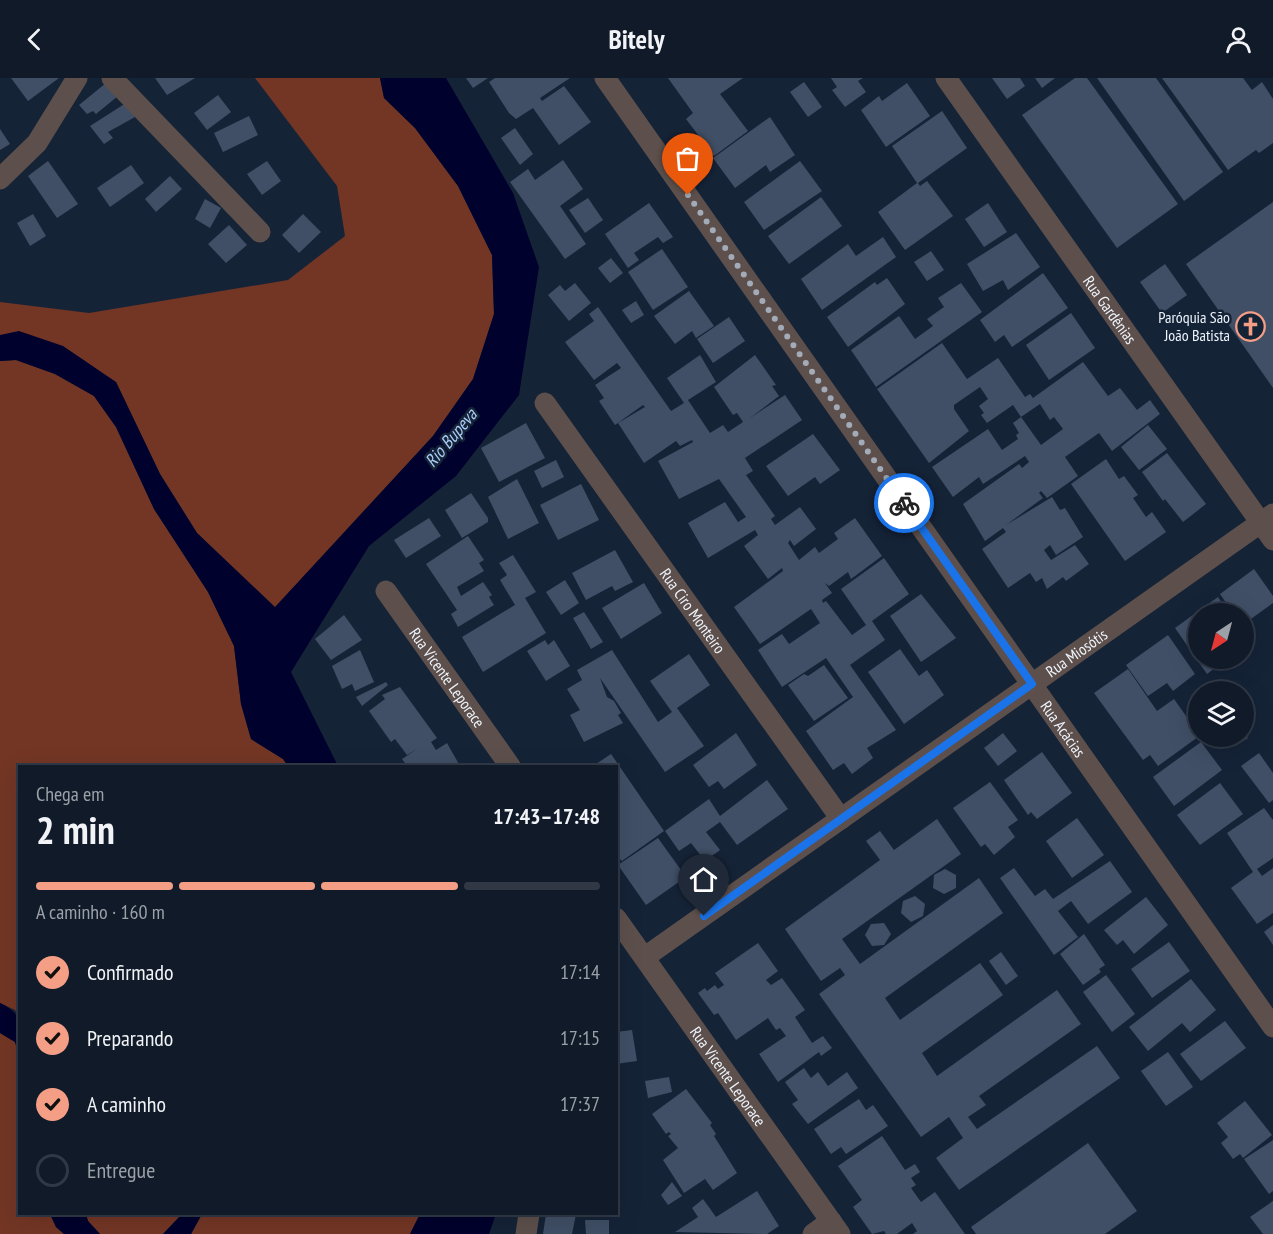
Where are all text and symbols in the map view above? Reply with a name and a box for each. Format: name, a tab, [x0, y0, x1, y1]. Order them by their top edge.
text: Bitely	[608, 22, 665, 56]
icon: back	[18, 23, 51, 56]
icon: person	[1222, 23, 1255, 56]
pin	[662, 133, 713, 195]
icon: bag	[671, 142, 704, 175]
street label: Rua Gardênias	[1079, 272, 1141, 348]
place label: Paróquia São João Batista	[1158, 307, 1230, 345]
church icon: Paróquia São João Batista	[1235, 310, 1267, 342]
water label: Rio Bupeva	[419, 403, 482, 472]
courier	[874, 473, 934, 533]
icon: bike	[888, 487, 921, 520]
street label: Rua Ciro Monteiro	[656, 564, 730, 657]
north arrow	[1188, 603, 1254, 669]
map controls	[1188, 603, 1254, 747]
street label: Rua Vicente Leporace	[405, 624, 489, 731]
street label: Rua Miosótis	[1042, 624, 1111, 681]
button: layers	[1188, 681, 1254, 747]
street label: Rua Acácias	[1036, 697, 1090, 761]
text: Chega em	[36, 781, 104, 807]
text: 17:43–17:48	[493, 802, 600, 830]
text: 2 min	[36, 804, 115, 855]
pin	[678, 854, 729, 916]
icon: home	[687, 863, 720, 896]
text: A caminho · 160 m	[36, 899, 165, 925]
icon: check	[36, 956, 69, 989]
text: Confirmado	[87, 958, 173, 986]
text: 17:14	[560, 959, 600, 985]
icon: check	[36, 1022, 69, 1055]
street label: Rua Vicente Leporace	[686, 1023, 770, 1130]
text: Preparando	[87, 1024, 173, 1052]
text: 17:15	[560, 1025, 600, 1051]
icon: check	[36, 1088, 69, 1121]
text: A caminho	[87, 1090, 166, 1118]
text: 17:37	[560, 1091, 600, 1117]
text: Entregue	[87, 1156, 155, 1184]

